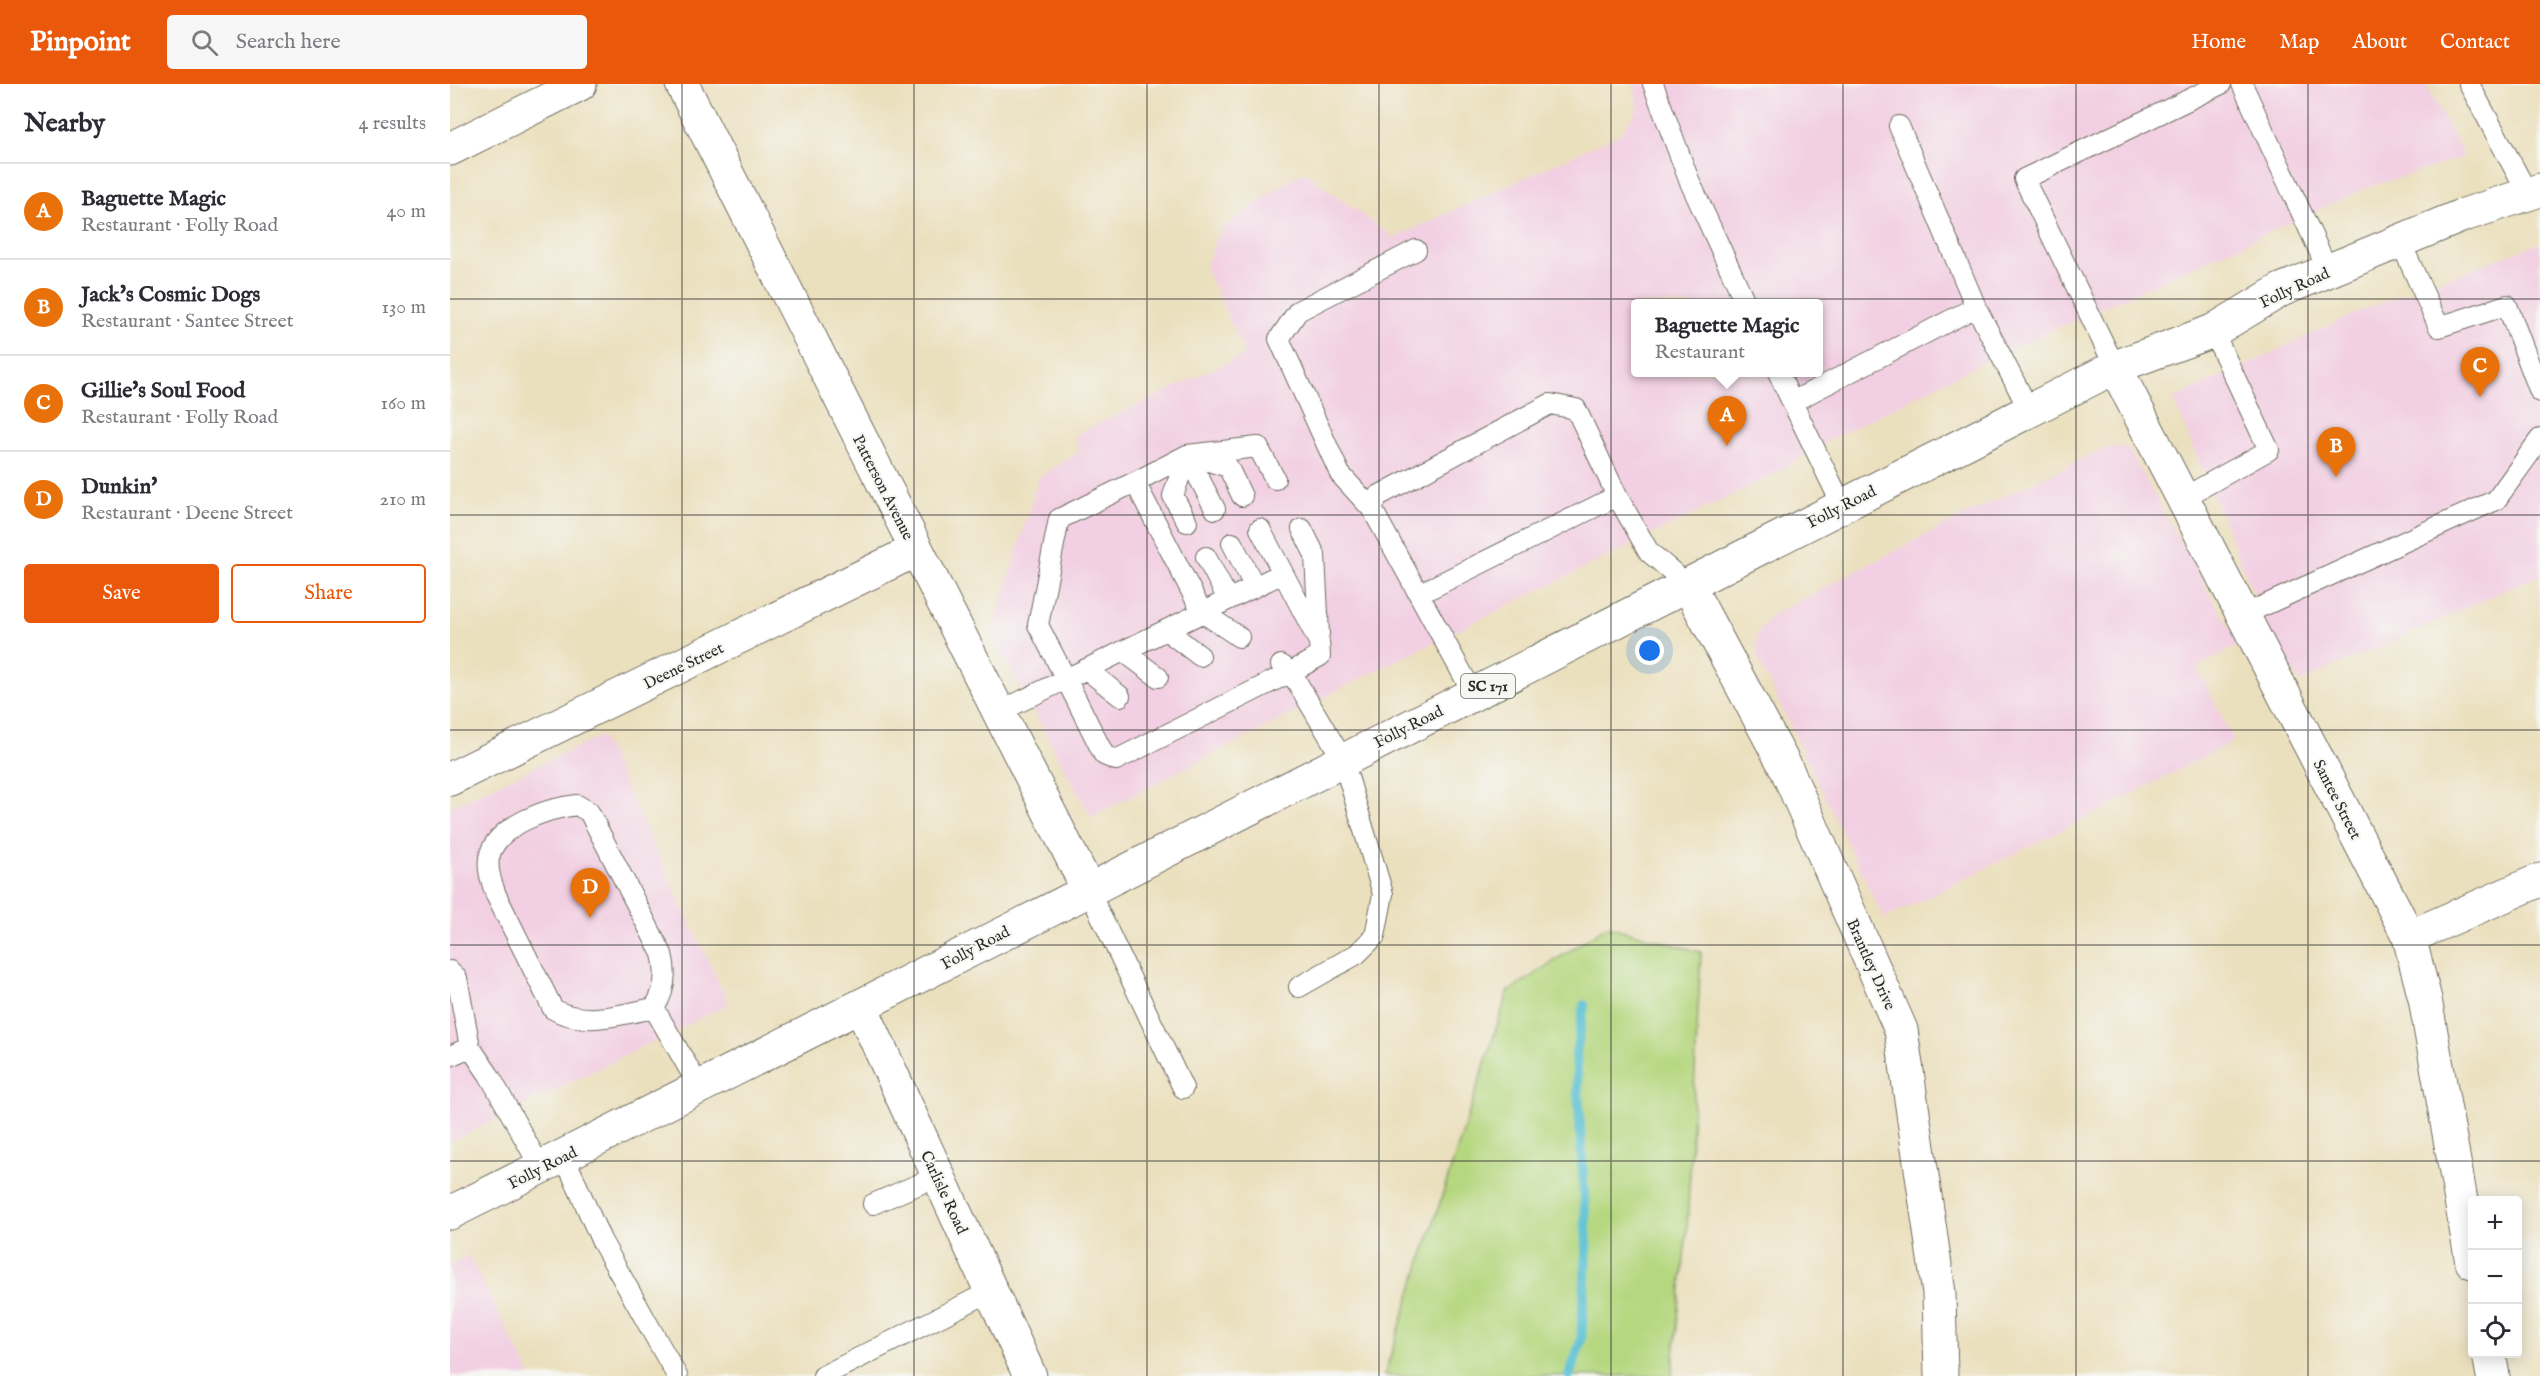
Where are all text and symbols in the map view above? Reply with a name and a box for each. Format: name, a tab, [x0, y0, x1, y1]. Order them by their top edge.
search box	[167, 15, 587, 69]
text: Pinpoint	[30, 25, 131, 60]
icon: search	[188, 26, 221, 59]
text: Search here	[236, 28, 341, 56]
text: Home	[2191, 29, 2246, 56]
text: Map	[2279, 29, 2319, 56]
text: About	[2352, 29, 2407, 56]
text: Contact	[2440, 29, 2510, 56]
text: Nearby	[24, 107, 105, 140]
text: 4 results	[359, 111, 426, 136]
text: Baguette Magic	[81, 185, 226, 213]
text: A	[37, 199, 50, 224]
text: 40 m	[387, 199, 426, 224]
text: Restaurant · Folly Road	[81, 213, 278, 238]
street label: Folly Road	[2257, 264, 2333, 314]
text: Jack's Cosmic Dogs	[81, 281, 260, 309]
text: B	[37, 295, 50, 320]
text: 130 m	[381, 295, 426, 320]
popup	[1631, 299, 1823, 377]
text: Restaurant · Santee Street	[81, 309, 294, 334]
text: Baguette Magic	[1655, 312, 1799, 340]
text: Restaurant	[1655, 340, 1745, 365]
pin: C	[2460, 348, 2500, 397]
text: Gillie's Soul Food	[81, 377, 245, 405]
text: C	[36, 391, 51, 416]
text: 160 m	[380, 391, 426, 416]
pin: A	[1708, 396, 1746, 446]
text: Restaurant · Folly Road	[81, 405, 278, 430]
pin: B	[2316, 428, 2356, 477]
street label: Patterson Avenue	[847, 432, 917, 544]
text: Dunkin'	[81, 473, 157, 501]
street label: Folly Road	[1804, 482, 1880, 534]
text: D	[35, 487, 52, 512]
text: 210 m	[380, 487, 426, 512]
text: Restaurant · Deene Street	[81, 501, 293, 526]
button: Save	[24, 564, 219, 623]
button: Share	[231, 564, 426, 623]
your location	[1635, 636, 1664, 665]
street label: Deene Street	[641, 639, 728, 695]
road number: SC 171	[1461, 674, 1515, 698]
street label: Folly Road	[1371, 702, 1447, 754]
street label: Santee Street	[2308, 757, 2365, 844]
pin: D	[570, 868, 610, 918]
street label: Brantley Drive	[1841, 916, 1899, 1013]
street label: Folly Road	[938, 922, 1014, 975]
street label: Folly Road	[505, 1143, 581, 1195]
street label: Carlisle Road	[915, 1148, 971, 1238]
map controls	[2468, 1196, 2522, 1358]
button: +	[2468, 1196, 2522, 1250]
button: −	[2468, 1250, 2522, 1304]
button: locate	[2468, 1304, 2522, 1358]

